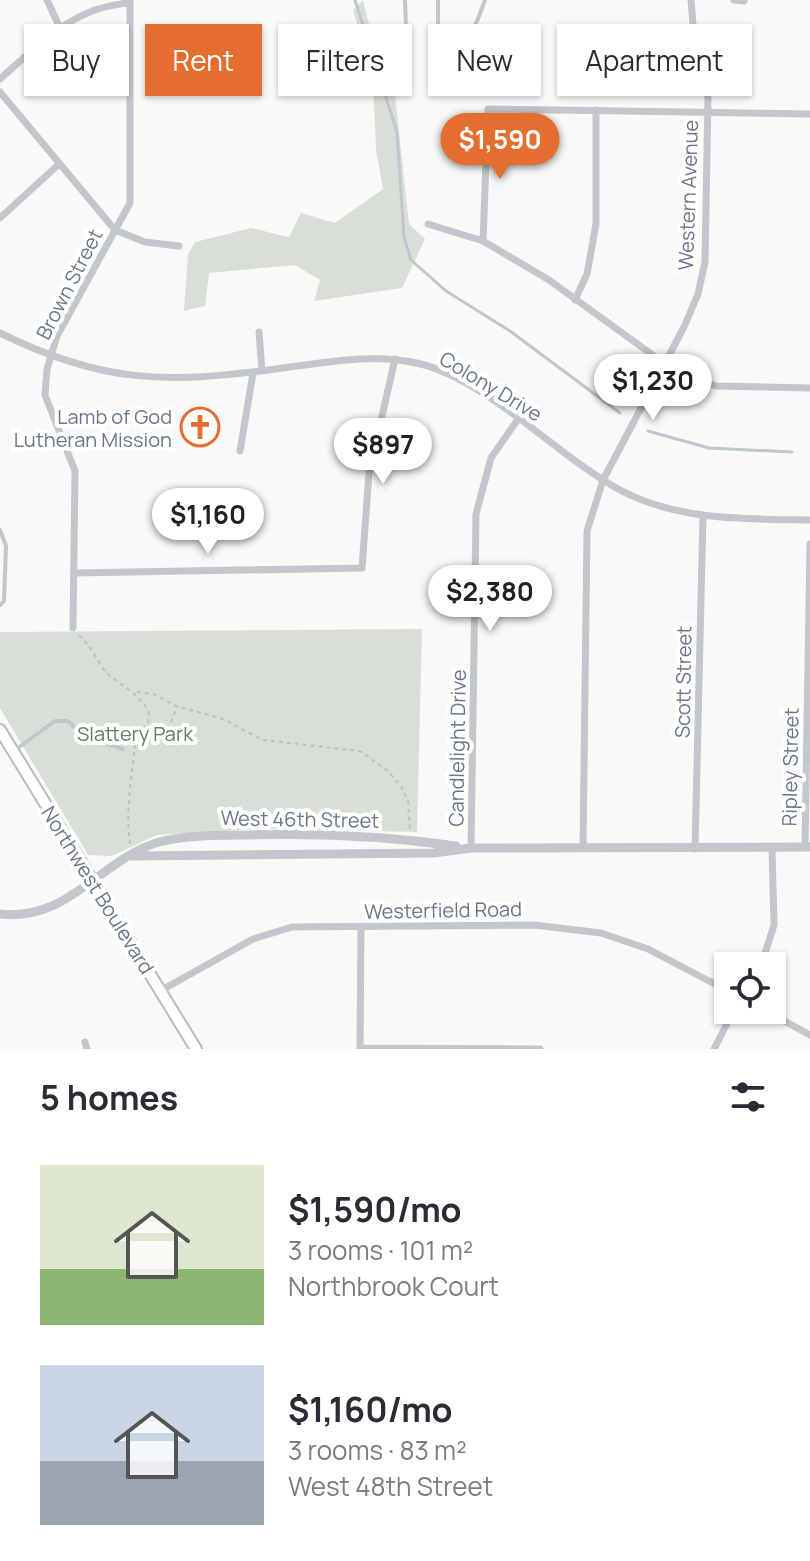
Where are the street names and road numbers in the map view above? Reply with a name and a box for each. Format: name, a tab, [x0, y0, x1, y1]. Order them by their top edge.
street label: Western Avenue	[672, 119, 704, 271]
street label: Brown Street	[30, 224, 108, 344]
street label: Colony Drive	[435, 345, 547, 427]
street label: Scott Street	[669, 626, 697, 738]
street label: Candlelight Drive	[442, 669, 472, 827]
street label: Ripley Street	[775, 707, 805, 827]
street label: Northwest Boulevard	[35, 801, 161, 979]
street label: West 46th Street	[221, 804, 379, 834]
street label: Westerfield Road	[364, 895, 522, 925]

